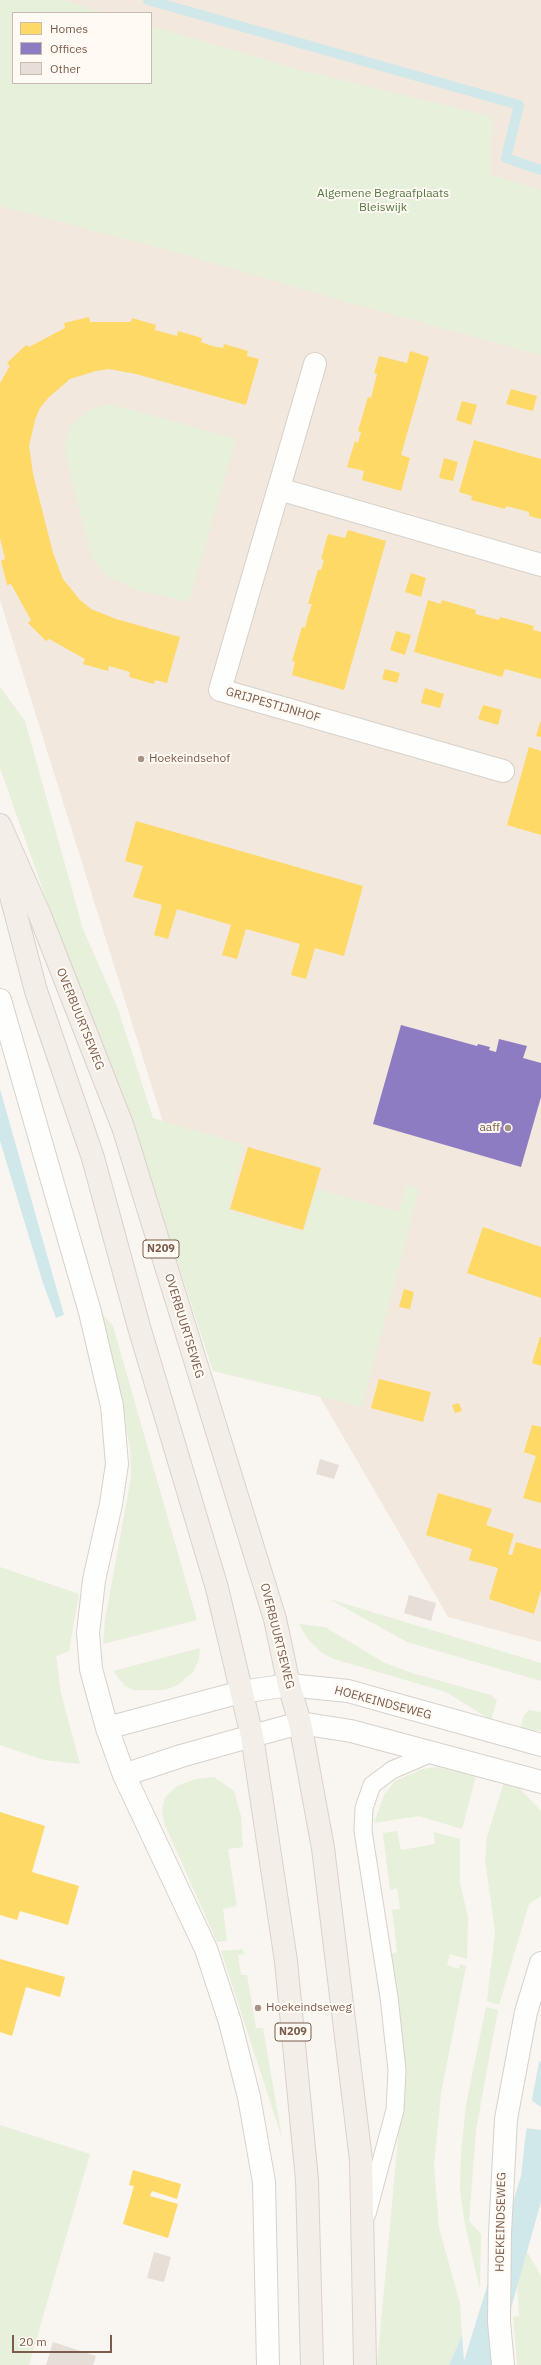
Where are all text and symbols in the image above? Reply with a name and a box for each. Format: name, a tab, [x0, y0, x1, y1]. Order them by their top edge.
legend	[12, 12, 152, 84]
text: Homes	[50, 21, 88, 36]
text: Offices	[50, 41, 88, 56]
text: Other	[50, 61, 81, 76]
park label: Algemene Begraafplaats Bleiswijk	[317, 187, 449, 215]
street label: GRIJPESTIJNHOF	[224, 685, 322, 725]
place label: Hoekeindsehof	[149, 752, 230, 766]
marker: Hoekeindsehof	[136, 754, 146, 764]
street label: OVERBUURTSEWEG	[53, 966, 107, 1072]
place label: aaff	[479, 1121, 500, 1135]
marker: aaff	[503, 1123, 513, 1133]
road number: N209	[143, 1240, 179, 1258]
street label: OVERBUURTSEWEG	[161, 1272, 207, 1380]
street label: OVERBUURTSEWEG	[257, 1582, 297, 1690]
street label: HOEKEINDSEWEG	[333, 1683, 433, 1723]
place label: Hoekeindseweg	[266, 2001, 352, 2015]
marker: Hoekeindseweg	[253, 2003, 263, 2013]
road number: N209	[275, 2023, 311, 2041]
street label: HOEKEINDSEWEG	[493, 2172, 509, 2272]
scale bar	[14, 2327, 114, 2353]
text: 20 m	[19, 2334, 47, 2349]

